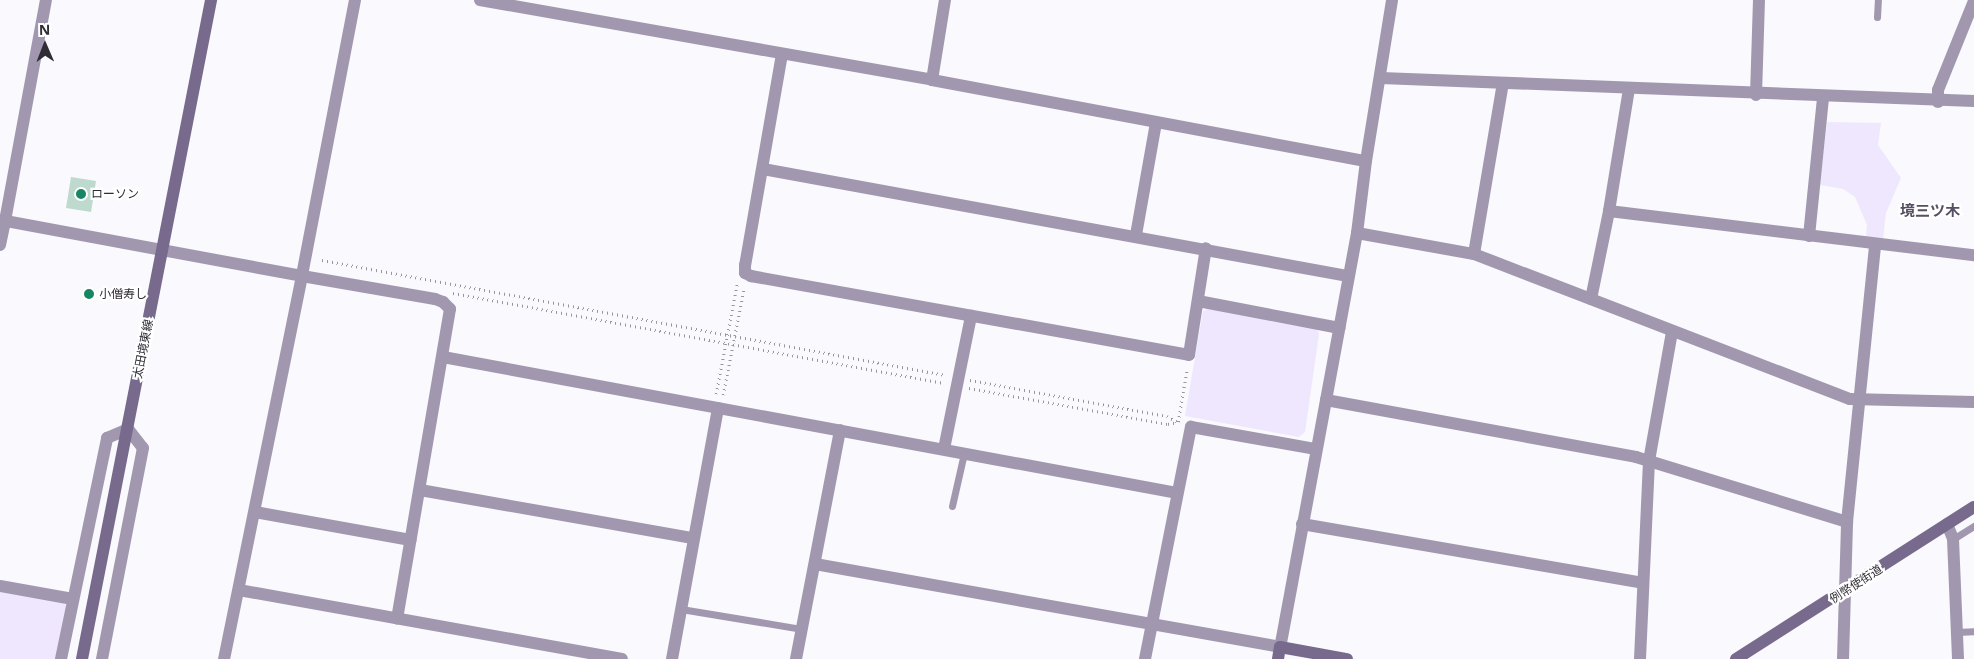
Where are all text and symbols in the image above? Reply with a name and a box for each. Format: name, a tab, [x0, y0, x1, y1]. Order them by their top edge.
north arrow	[20, 20, 70, 70]
text: N	[39, 20, 51, 39]
place label: ローソン	[91, 187, 139, 201]
marker: ローソン	[75, 188, 87, 200]
district label: 境三ツ木	[1900, 202, 1960, 220]
place label: 小僧寿し	[99, 287, 147, 301]
marker: 小僧寿し	[83, 288, 95, 300]
street label: 太田境東線	[130, 318, 156, 380]
street label: 例幣使街道	[1827, 562, 1885, 606]

